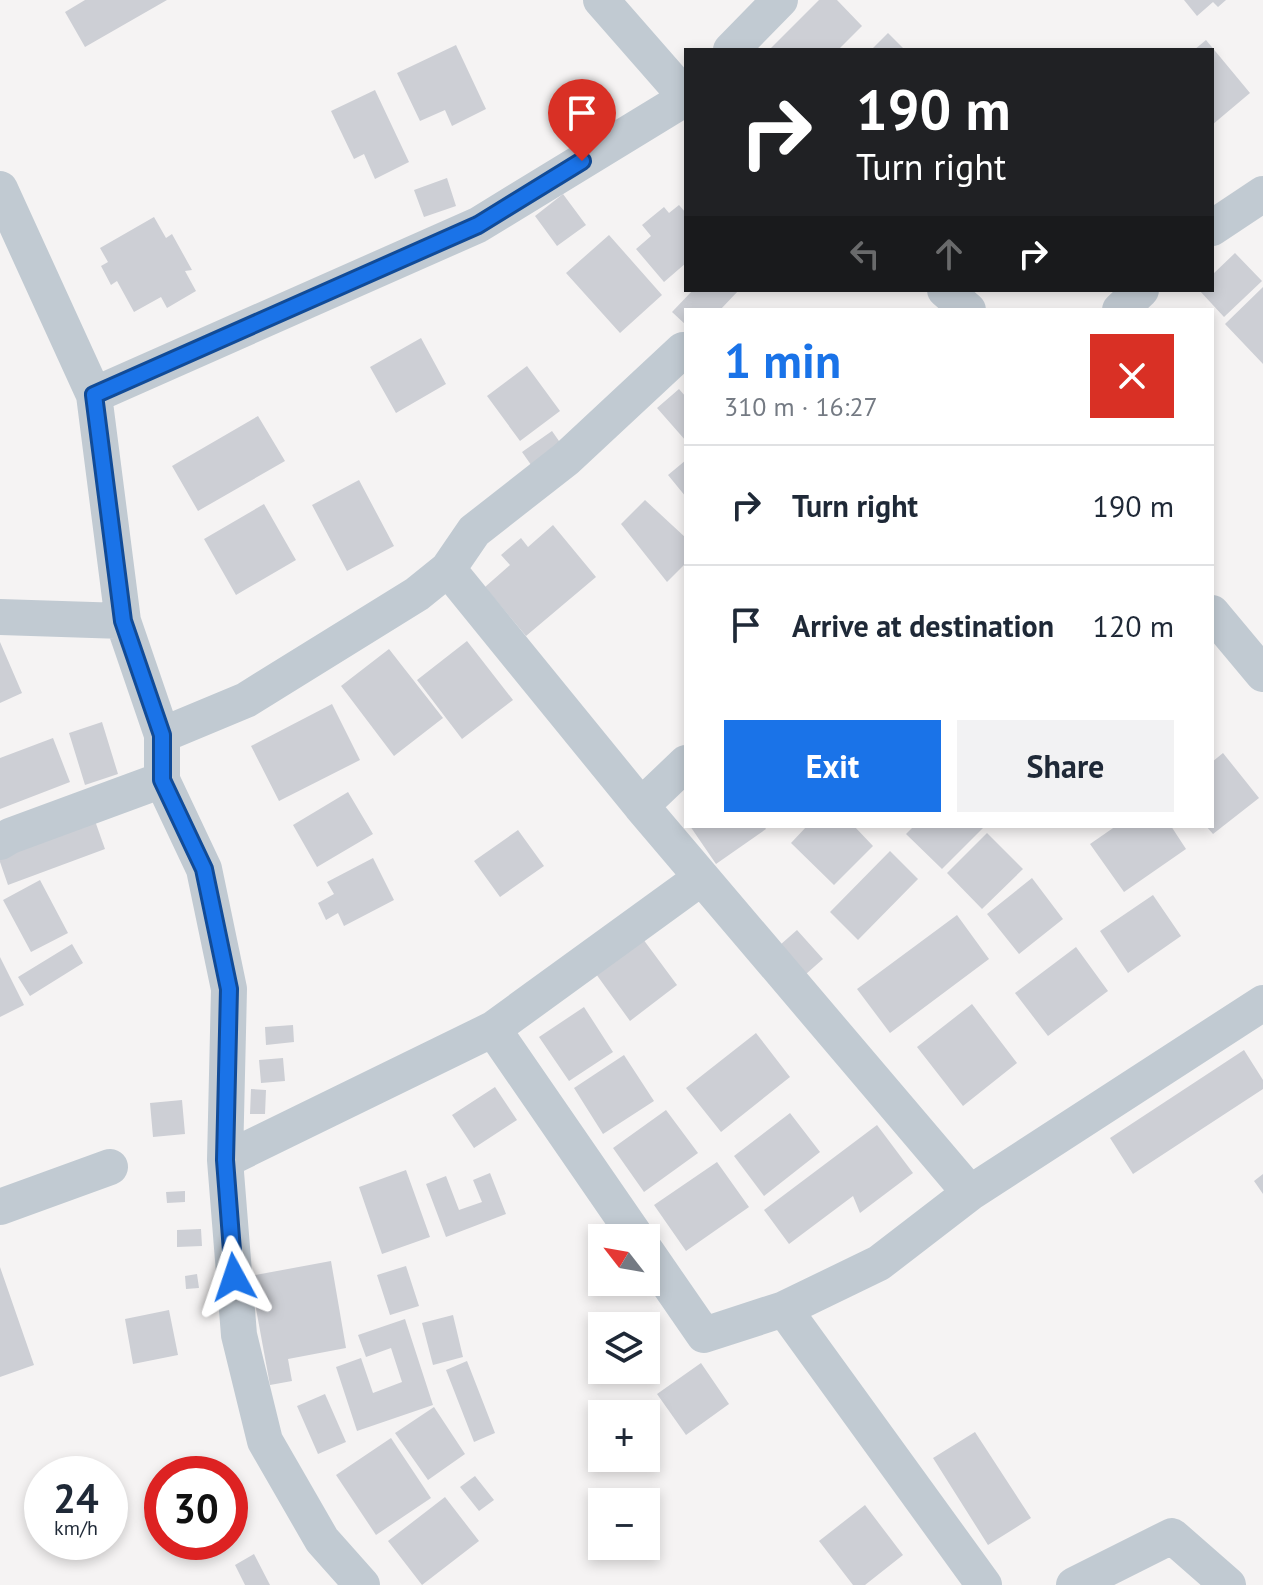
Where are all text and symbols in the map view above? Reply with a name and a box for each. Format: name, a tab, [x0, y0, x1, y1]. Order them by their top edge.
text: 190 m	[856, 73, 1011, 145]
pin	[548, 79, 616, 161]
icon: right	[724, 80, 828, 184]
icon: arrive	[560, 91, 604, 135]
text: Turn right	[856, 143, 1006, 190]
icon: left	[843, 232, 887, 276]
icon: ahead	[927, 232, 971, 276]
icon: right	[1011, 232, 1055, 276]
text: 1 min	[724, 329, 841, 391]
button: close	[1090, 334, 1174, 418]
text: 310 m · 16:27	[724, 390, 878, 423]
icon: right	[724, 483, 768, 527]
text: Turn right	[792, 486, 918, 525]
text: 190 m	[1093, 486, 1174, 525]
icon: arrive	[724, 603, 768, 647]
text: Arrive at destination	[792, 606, 1054, 645]
text: 120 m	[1093, 606, 1174, 645]
button: Exit	[724, 720, 941, 812]
button: Share	[957, 720, 1174, 812]
north arrow	[588, 1224, 660, 1296]
map controls	[588, 1224, 660, 1560]
position arrow	[192, 1235, 276, 1319]
button: layers	[588, 1312, 660, 1384]
button: +	[588, 1400, 660, 1472]
speed limit sign: 30	[144, 1456, 248, 1560]
text: 24	[53, 1472, 99, 1524]
button: −	[588, 1488, 660, 1560]
text: km/h	[54, 1515, 98, 1541]

